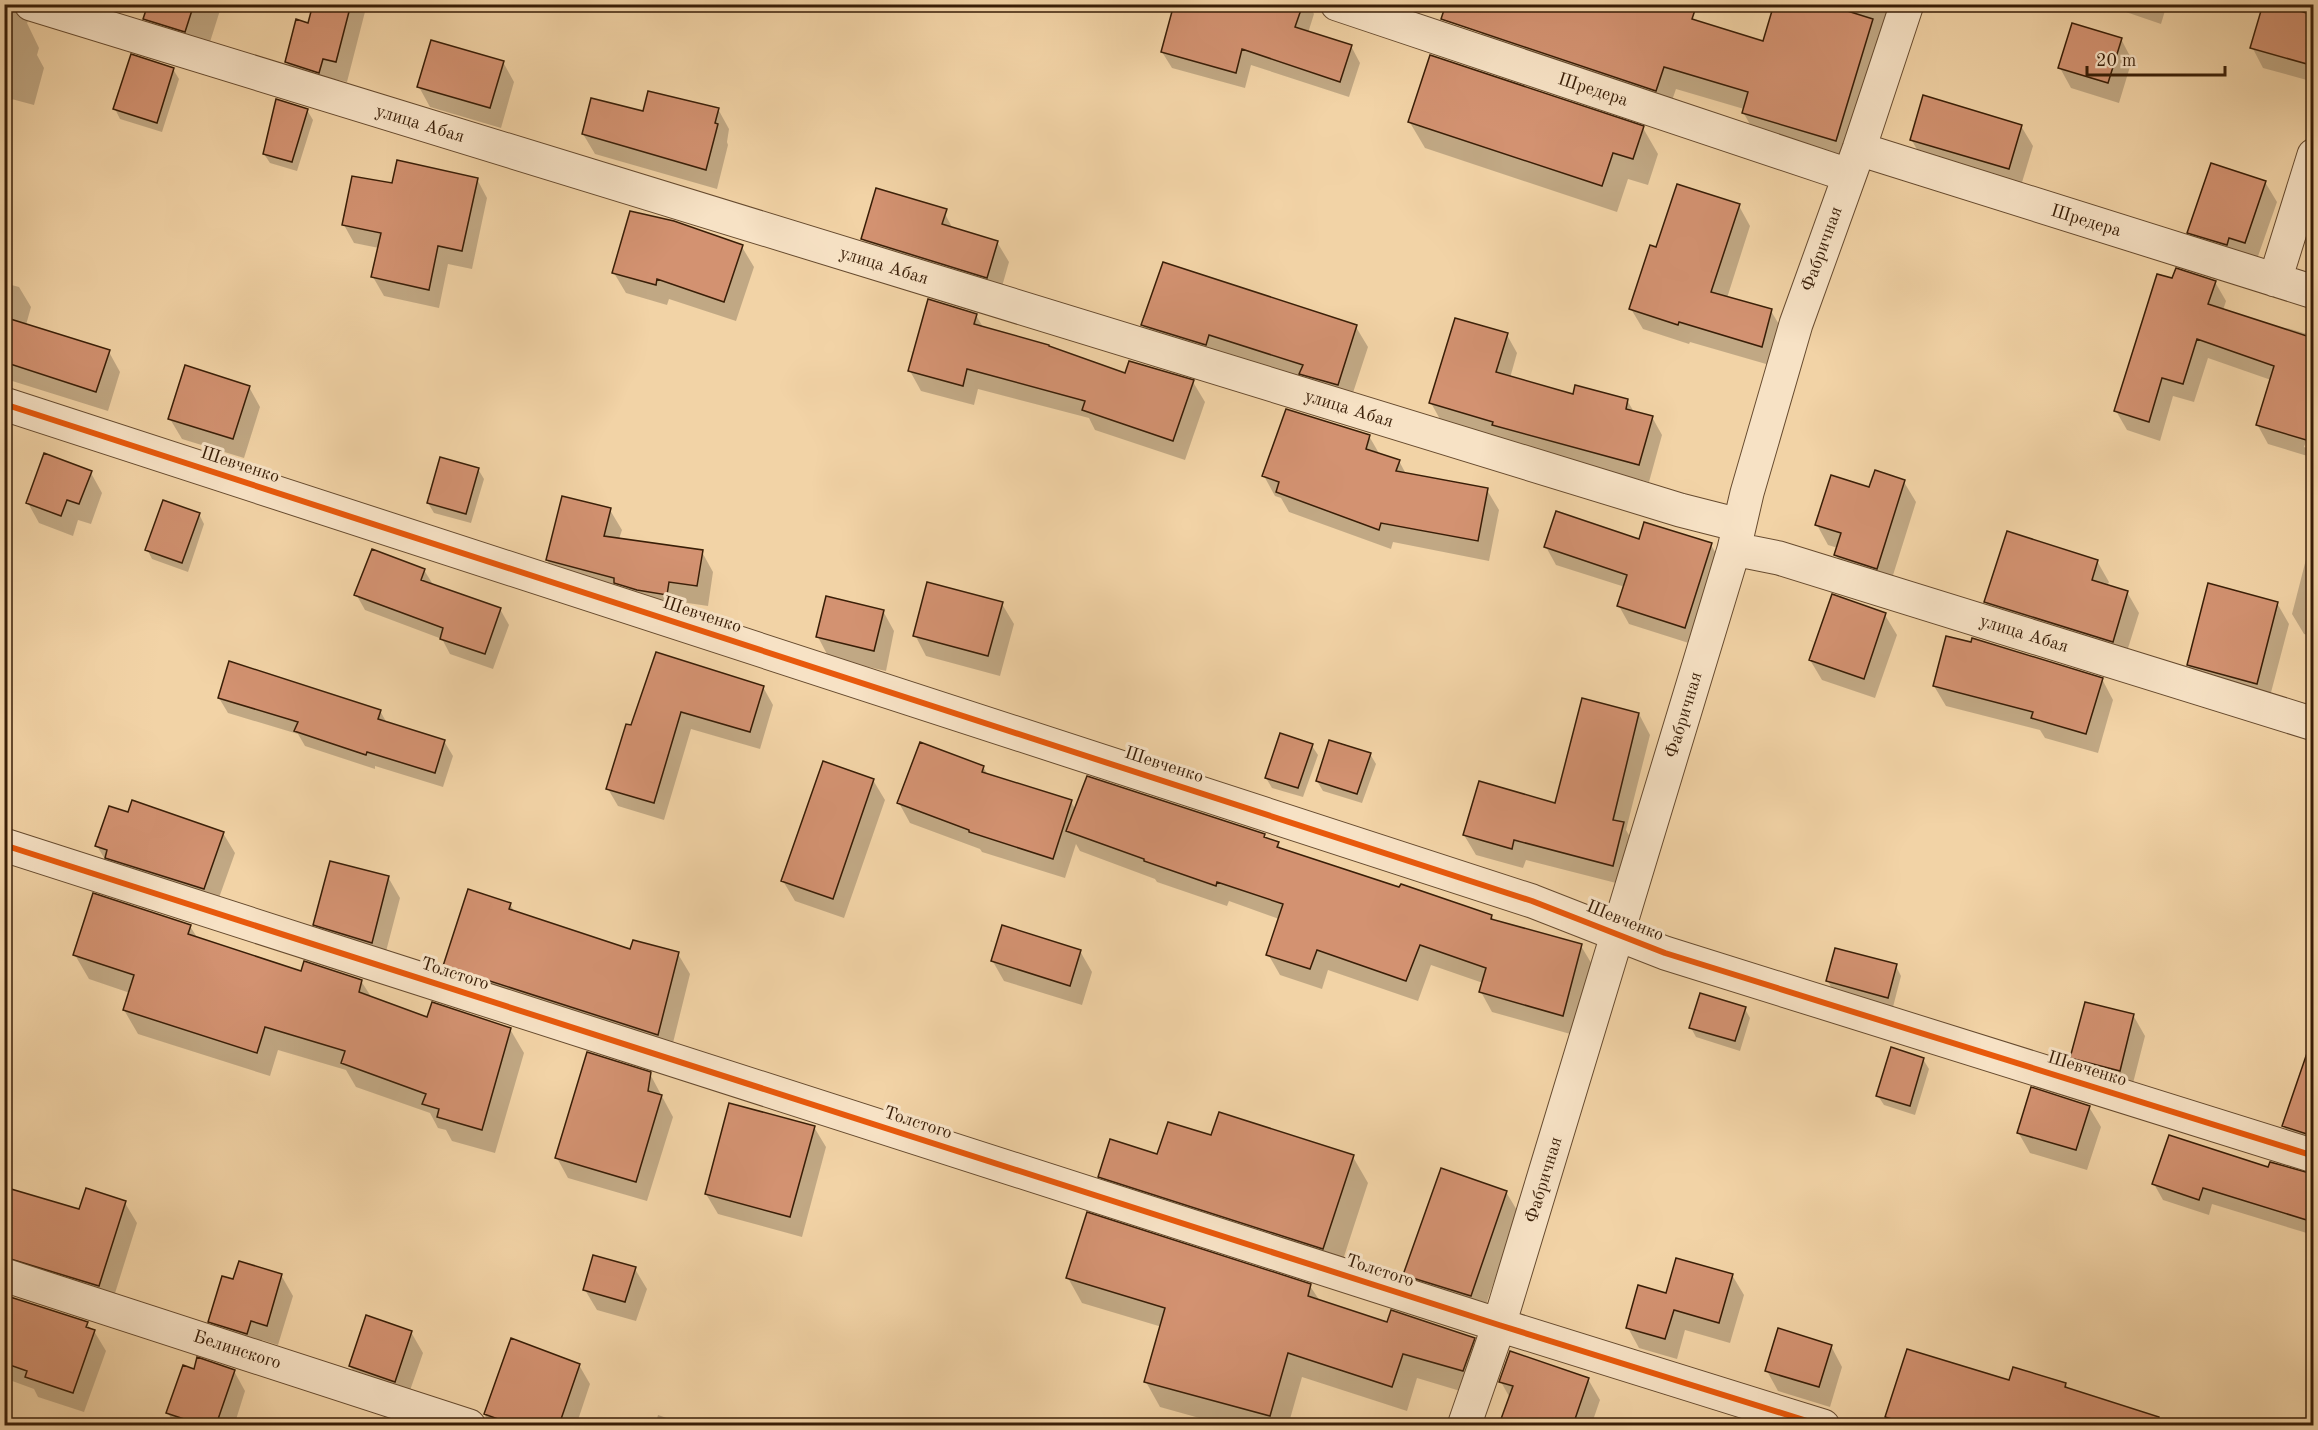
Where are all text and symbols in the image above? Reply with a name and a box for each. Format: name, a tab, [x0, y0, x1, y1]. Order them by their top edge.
scale bar	[2087, 39, 2225, 77]
text: 20 m	[2096, 52, 2136, 70]
street label: Шредера	[1556, 70, 1630, 110]
street label: улица Абая	[373, 102, 467, 146]
street label: Шредера	[2049, 202, 2124, 240]
street label: Фабричная	[1798, 204, 1846, 294]
street label: улица Абая	[837, 244, 931, 288]
street label: улица Абая	[1302, 387, 1396, 431]
street label: Шевченко	[198, 444, 282, 486]
street label: Шевченко	[660, 594, 744, 636]
street label: улица Абая	[1977, 612, 2071, 656]
street label: Фабричная	[1662, 670, 1706, 760]
street label: Шевченко	[1122, 744, 1206, 786]
street label: Шевченко	[1584, 897, 1666, 945]
street label: Толстого	[419, 955, 491, 994]
street label: Шевченко	[2045, 1048, 2129, 1090]
street label: Толстого	[882, 1104, 954, 1143]
street label: Фабричная	[1522, 1135, 1566, 1225]
street label: Толстого	[1344, 1252, 1416, 1291]
street label: Белинского	[191, 1327, 283, 1373]

